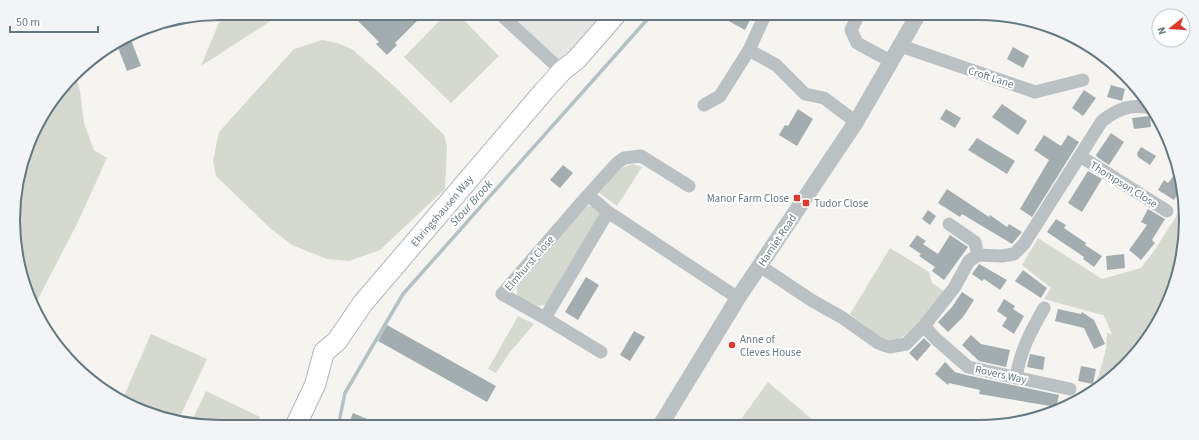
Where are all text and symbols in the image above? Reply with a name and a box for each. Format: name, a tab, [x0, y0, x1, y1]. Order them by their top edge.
scale bar	[10, 8, 98, 34]
north arrow	[1151, 8, 1191, 48]
text: 50 m	[16, 14, 40, 31]
text: N	[1154, 25, 1170, 36]
street label: Croft Lane	[966, 63, 1016, 92]
street label: Thompson Close	[1087, 158, 1161, 211]
street label: Ehringshausen Way	[407, 172, 477, 250]
water label: Stour Brook	[446, 176, 497, 230]
place label: Manor Farm Close	[707, 191, 790, 206]
marker: Manor Farm Close	[792, 193, 802, 203]
place label: Tudor Close	[814, 196, 869, 211]
marker: Tudor Close	[801, 198, 811, 208]
street label: Hamlet Road	[755, 211, 800, 269]
street label: Elmhurst Close	[501, 232, 558, 294]
place label: Anne of Cleves House	[740, 332, 802, 360]
marker: Anne of Cleves House	[727, 340, 737, 350]
street label: Rovers Way	[974, 362, 1028, 387]

